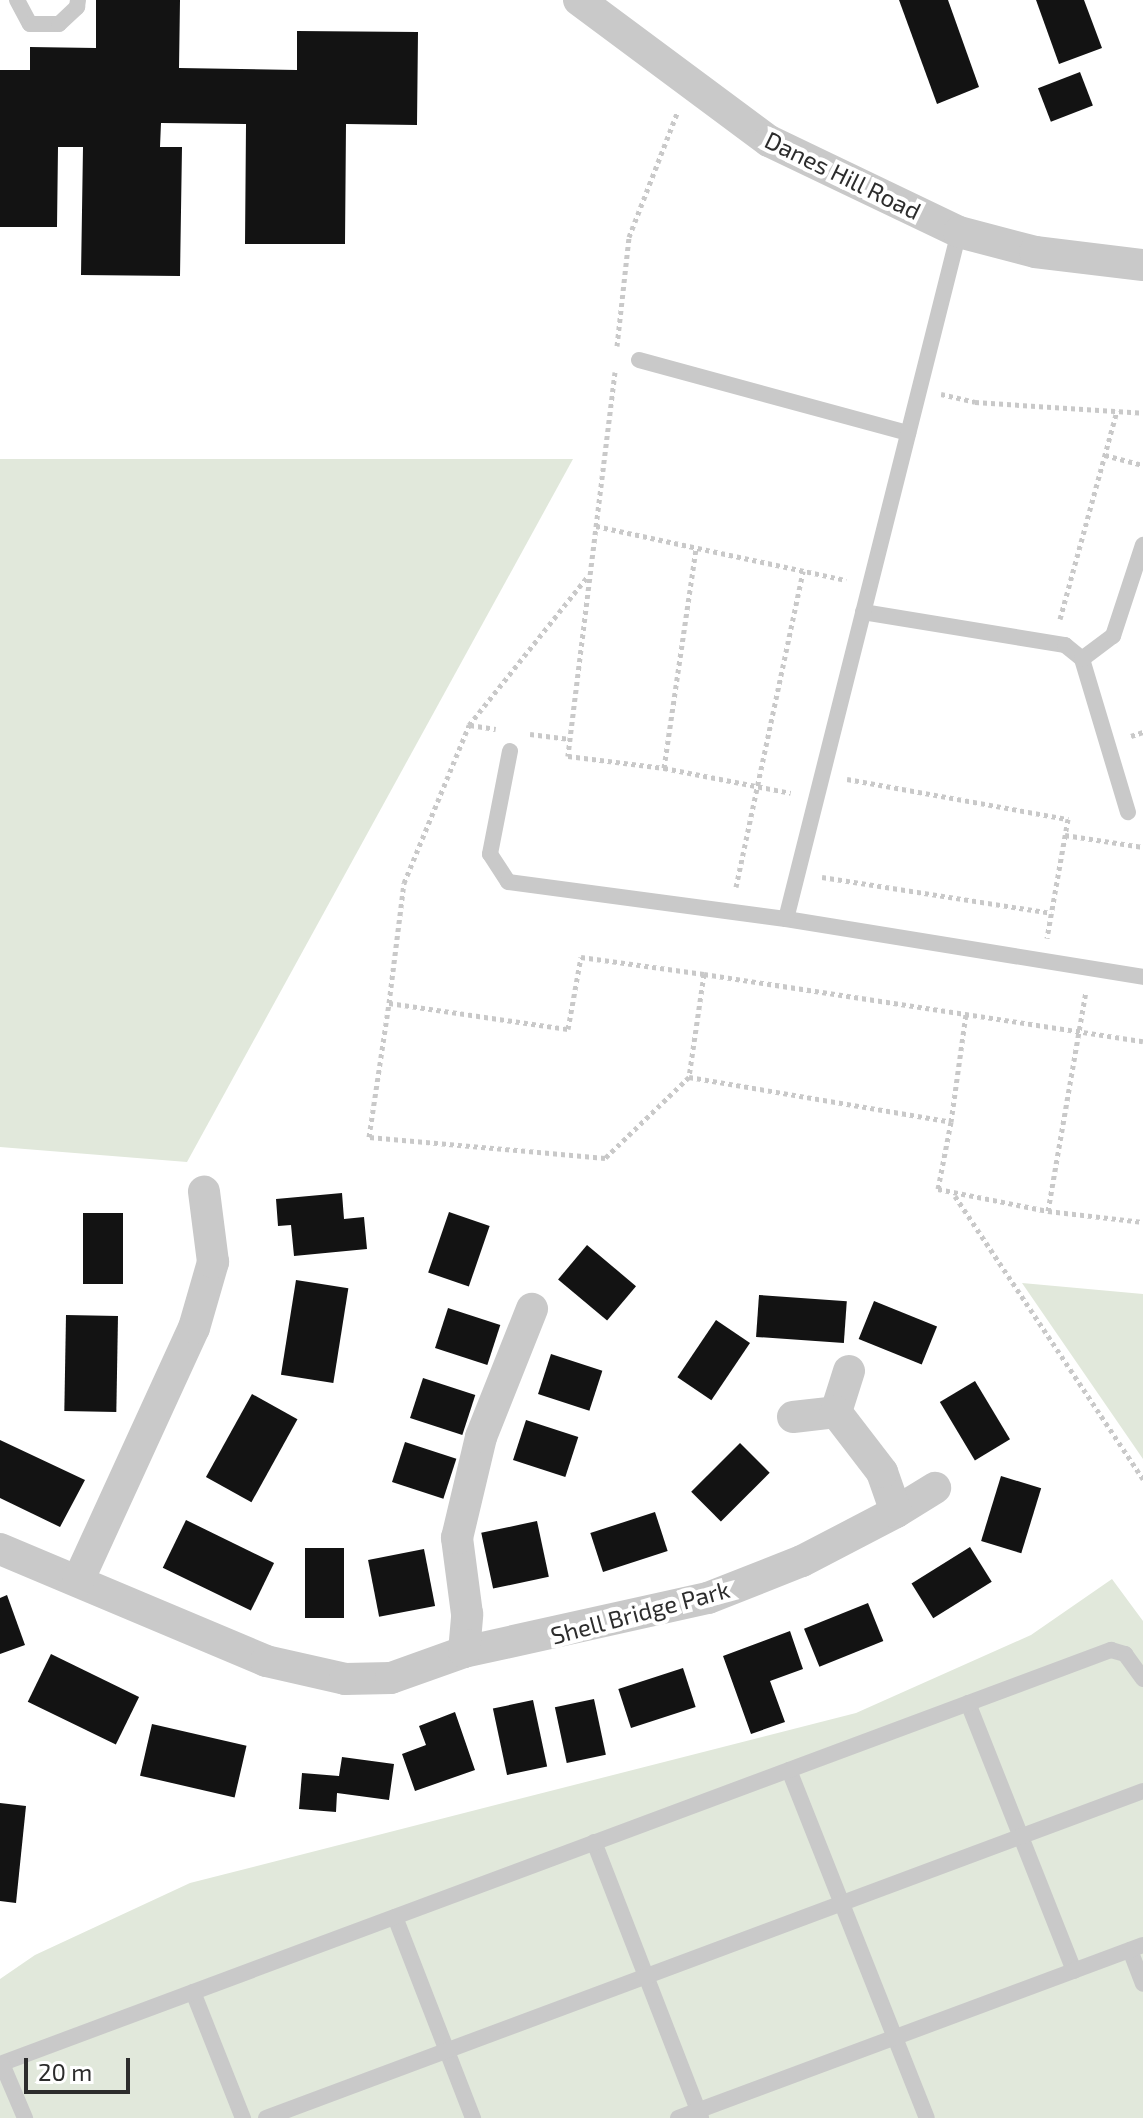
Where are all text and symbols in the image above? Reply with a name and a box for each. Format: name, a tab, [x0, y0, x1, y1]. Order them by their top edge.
street label: Danes Hill Road	[760, 125, 926, 225]
street label: Shell Bridge Park	[547, 1574, 733, 1650]
scale bar	[28, 2042, 134, 2092]
text: 20 m	[38, 2057, 92, 2086]

